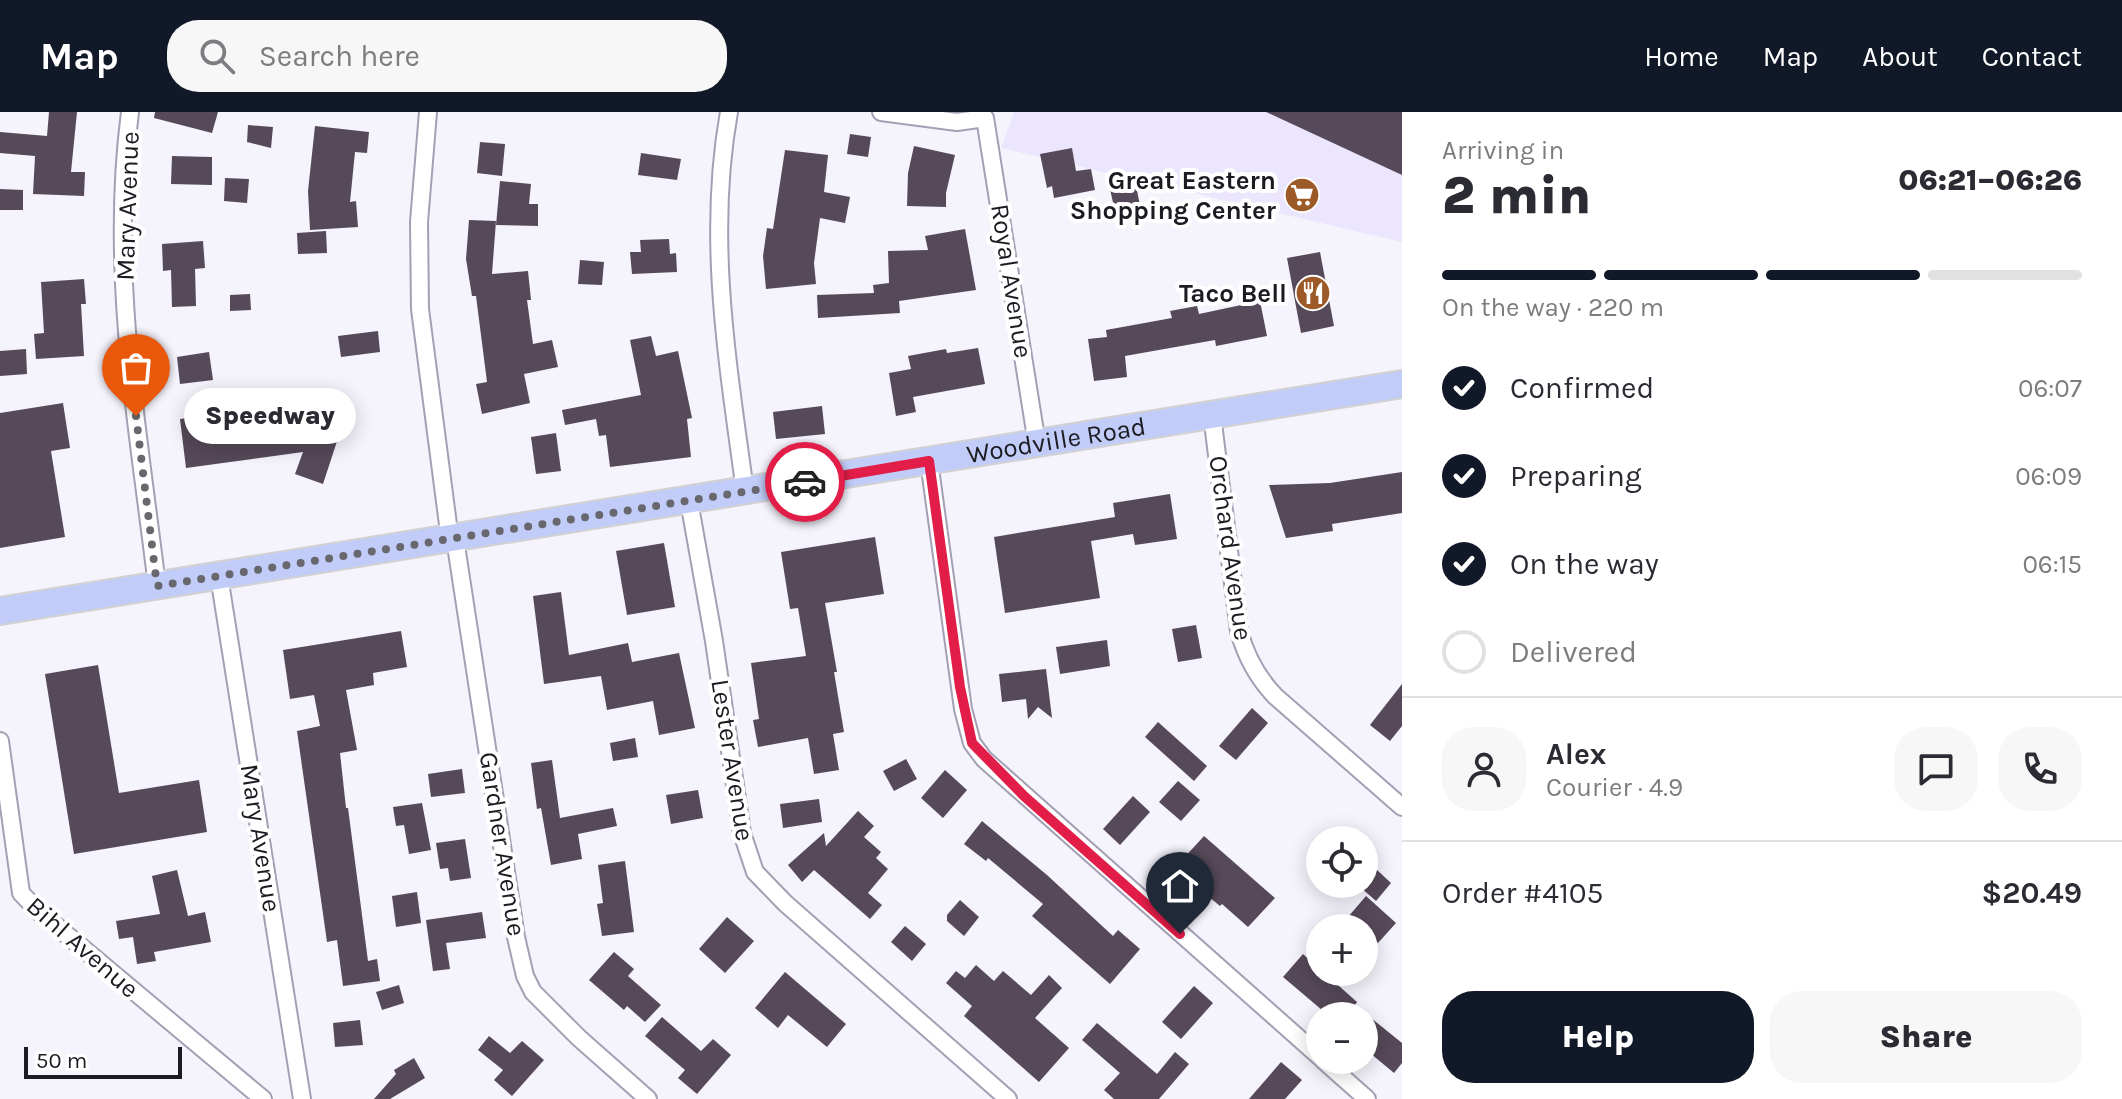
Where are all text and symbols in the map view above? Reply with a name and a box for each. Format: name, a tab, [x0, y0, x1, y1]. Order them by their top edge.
search box	[167, 20, 727, 92]
text: Map	[40, 34, 119, 79]
icon: search	[195, 34, 239, 78]
text: Search here	[259, 38, 420, 74]
text: Home	[1644, 40, 1719, 73]
text: Map	[1763, 40, 1818, 73]
text: About	[1862, 40, 1938, 73]
text: Contact	[1982, 40, 2082, 73]
street label: Mary Avenue	[109, 131, 146, 281]
text: Arriving in	[1442, 135, 1564, 166]
text: 06:21–06:26	[1898, 162, 2082, 198]
place label: Great Eastern Shopping Center	[1070, 165, 1277, 226]
text: 2 min	[1442, 165, 1591, 226]
supermarket icon: Great Eastern Shopping Center	[1283, 176, 1321, 214]
street label: Royal Avenue	[984, 202, 1039, 360]
restaurant icon: Taco Bell	[1294, 274, 1332, 312]
place label: Taco Bell	[1179, 278, 1287, 309]
text: On the way · 220 m	[1442, 292, 1664, 323]
pin	[102, 334, 170, 416]
icon: bag	[114, 346, 158, 390]
icon: check	[1442, 366, 1486, 410]
text: Confirmed	[1510, 370, 1654, 406]
text: 06:07	[2018, 373, 2082, 404]
callout: Speedway	[184, 388, 356, 444]
text: Speedway	[205, 400, 335, 431]
street label: Woodville Road	[964, 411, 1148, 470]
courier	[765, 442, 845, 522]
street label: Orchard Avenue	[1202, 454, 1259, 642]
icon: check	[1442, 454, 1486, 498]
text: Preparing	[1510, 458, 1642, 494]
icon: car	[783, 460, 827, 504]
text: 06:09	[2015, 461, 2082, 492]
icon: check	[1442, 542, 1486, 586]
text: On the way	[1510, 546, 1659, 582]
text: 06:15	[2022, 549, 2082, 580]
text: Delivered	[1510, 634, 1637, 670]
street label: Lester Avenue	[704, 677, 761, 843]
button: person	[1442, 727, 1526, 811]
button: chat	[1894, 727, 1978, 811]
button: phone	[1998, 727, 2082, 811]
text: Alex	[1546, 736, 1606, 772]
street label: Gardner Avenue	[473, 750, 532, 938]
street label: Mary Avenue	[233, 762, 288, 914]
text: Courier · 4.9	[1546, 772, 1683, 803]
map controls	[1306, 826, 1378, 1074]
button: locate	[1306, 826, 1378, 898]
pin	[1146, 852, 1214, 934]
icon: home	[1158, 864, 1202, 908]
text: Order #4105	[1442, 875, 1604, 911]
text: $20.49	[1982, 875, 2082, 911]
street label: Bihl Avenue	[20, 890, 145, 1005]
button: +	[1306, 914, 1378, 986]
button: Help	[1442, 991, 1754, 1083]
button: Share	[1770, 991, 2082, 1083]
button: −	[1306, 1002, 1378, 1074]
scale bar	[24, 1043, 182, 1079]
text: 50 m	[36, 1048, 87, 1074]

